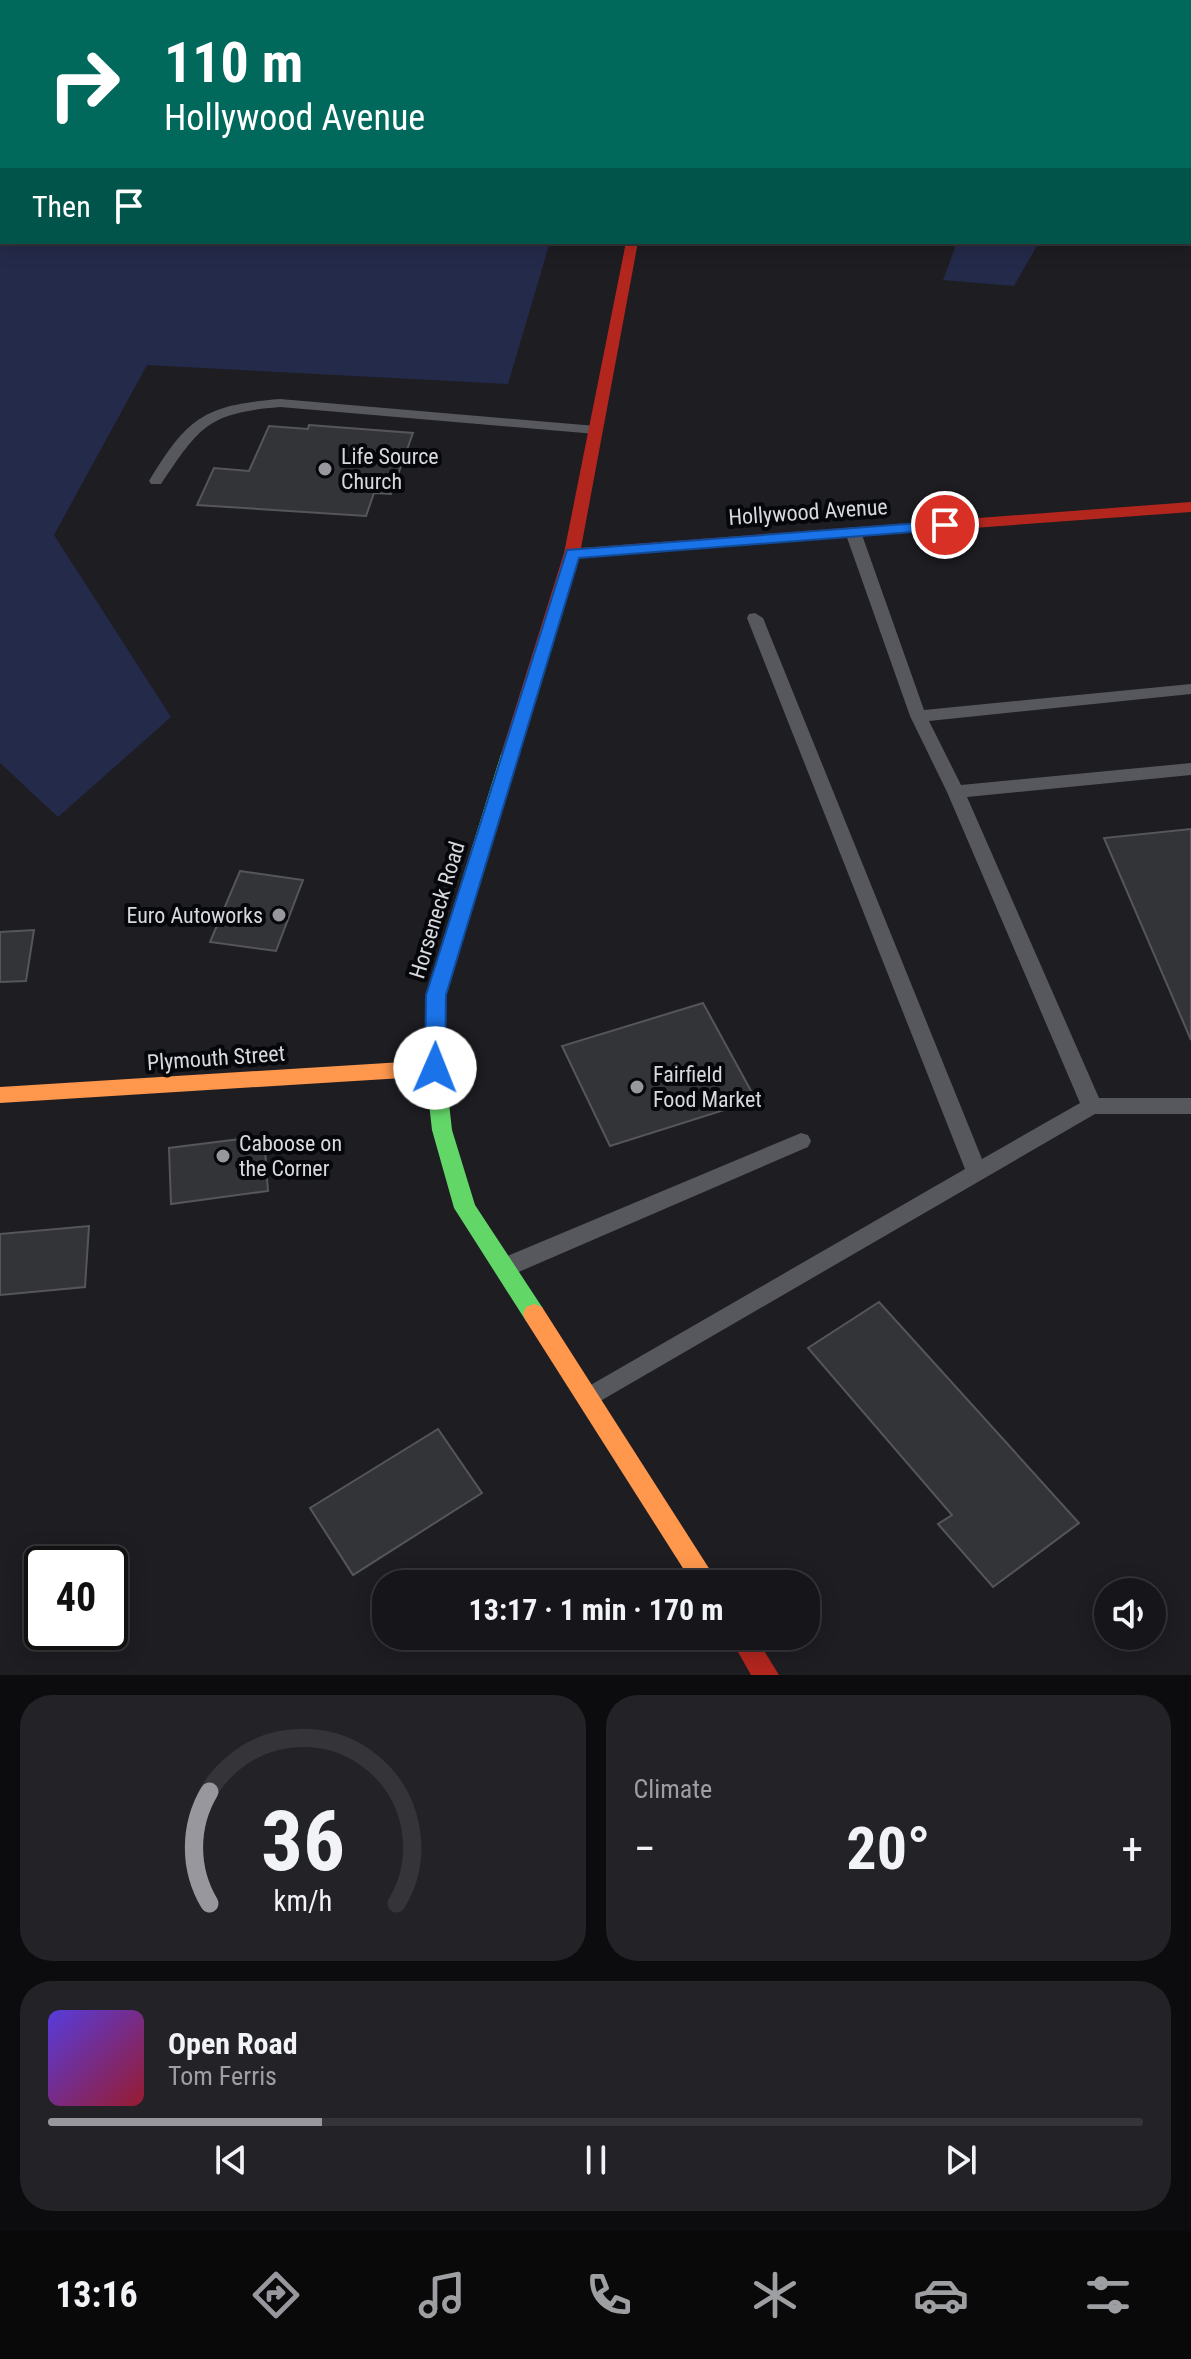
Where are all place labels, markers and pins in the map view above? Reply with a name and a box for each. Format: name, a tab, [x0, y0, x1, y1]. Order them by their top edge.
place label: Life Source Church	[341, 444, 439, 494]
marker: Life Source Church	[316, 460, 334, 478]
pin	[911, 491, 979, 559]
place label: Euro Autoworks	[126, 903, 263, 928]
marker: Euro Autoworks	[270, 906, 288, 924]
place label: Fairfield Food Market	[653, 1062, 762, 1112]
marker: Fairfield Food Market	[628, 1078, 646, 1096]
place label: Caboose on the Corner	[239, 1131, 342, 1181]
marker: Caboose on the Corner	[214, 1147, 232, 1165]

